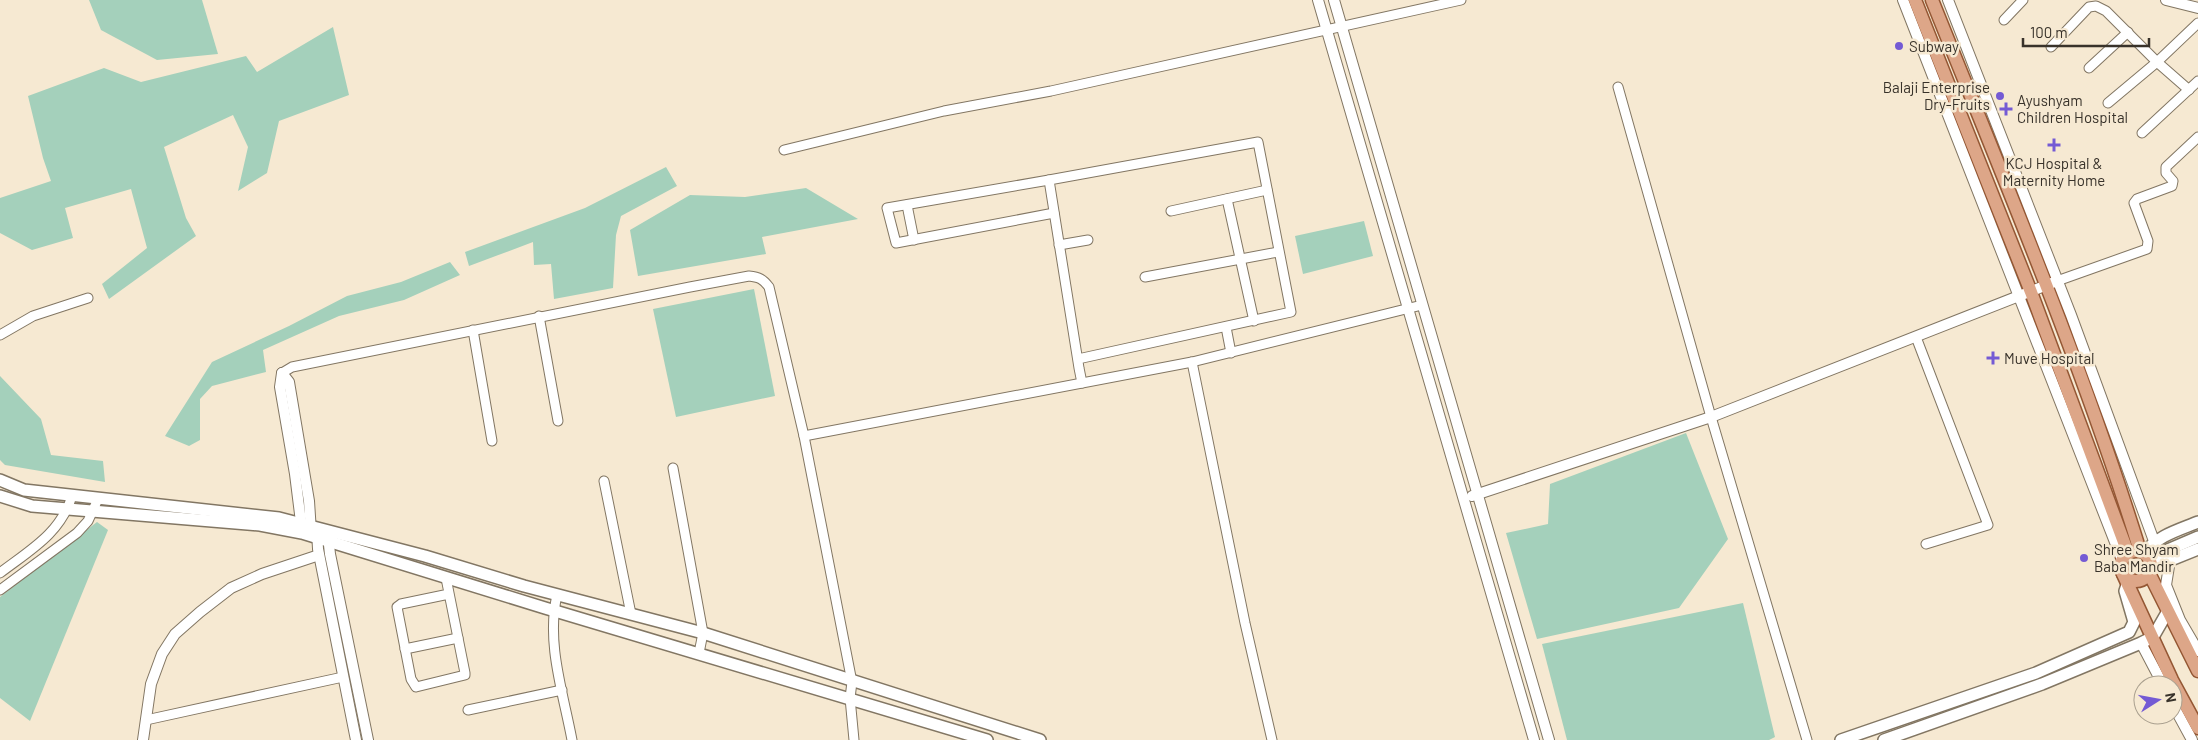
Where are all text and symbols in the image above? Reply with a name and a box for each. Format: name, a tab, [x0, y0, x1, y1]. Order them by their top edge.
scale bar	[2023, 15, 2149, 47]
text: 100 m	[2030, 23, 2068, 41]
place label: Subway	[1909, 37, 1959, 55]
marker: Subway	[1893, 40, 1905, 52]
place label: Balaji Enterprise Dry-Fruits	[1883, 78, 1990, 113]
marker: Balaji Enterprise Dry-Fruits	[1994, 90, 2006, 102]
place label: Ayushyam Children Hospital	[2017, 91, 2128, 126]
marker: Ayushyam Children Hospital	[1999, 102, 2013, 116]
marker: KCJ Hospital & Maternity Home	[2047, 138, 2061, 152]
place label: KCJ Hospital & Maternity Home	[2003, 154, 2105, 189]
place label: Muve Hospital	[2004, 349, 2095, 367]
marker: Muve Hospital	[1986, 351, 2000, 365]
place label: Shree Shyam Baba Mandir	[2094, 540, 2179, 575]
marker: Shree Shyam Baba Mandir	[2078, 552, 2090, 564]
north arrow	[2133, 675, 2183, 725]
text: N	[2162, 691, 2180, 704]

